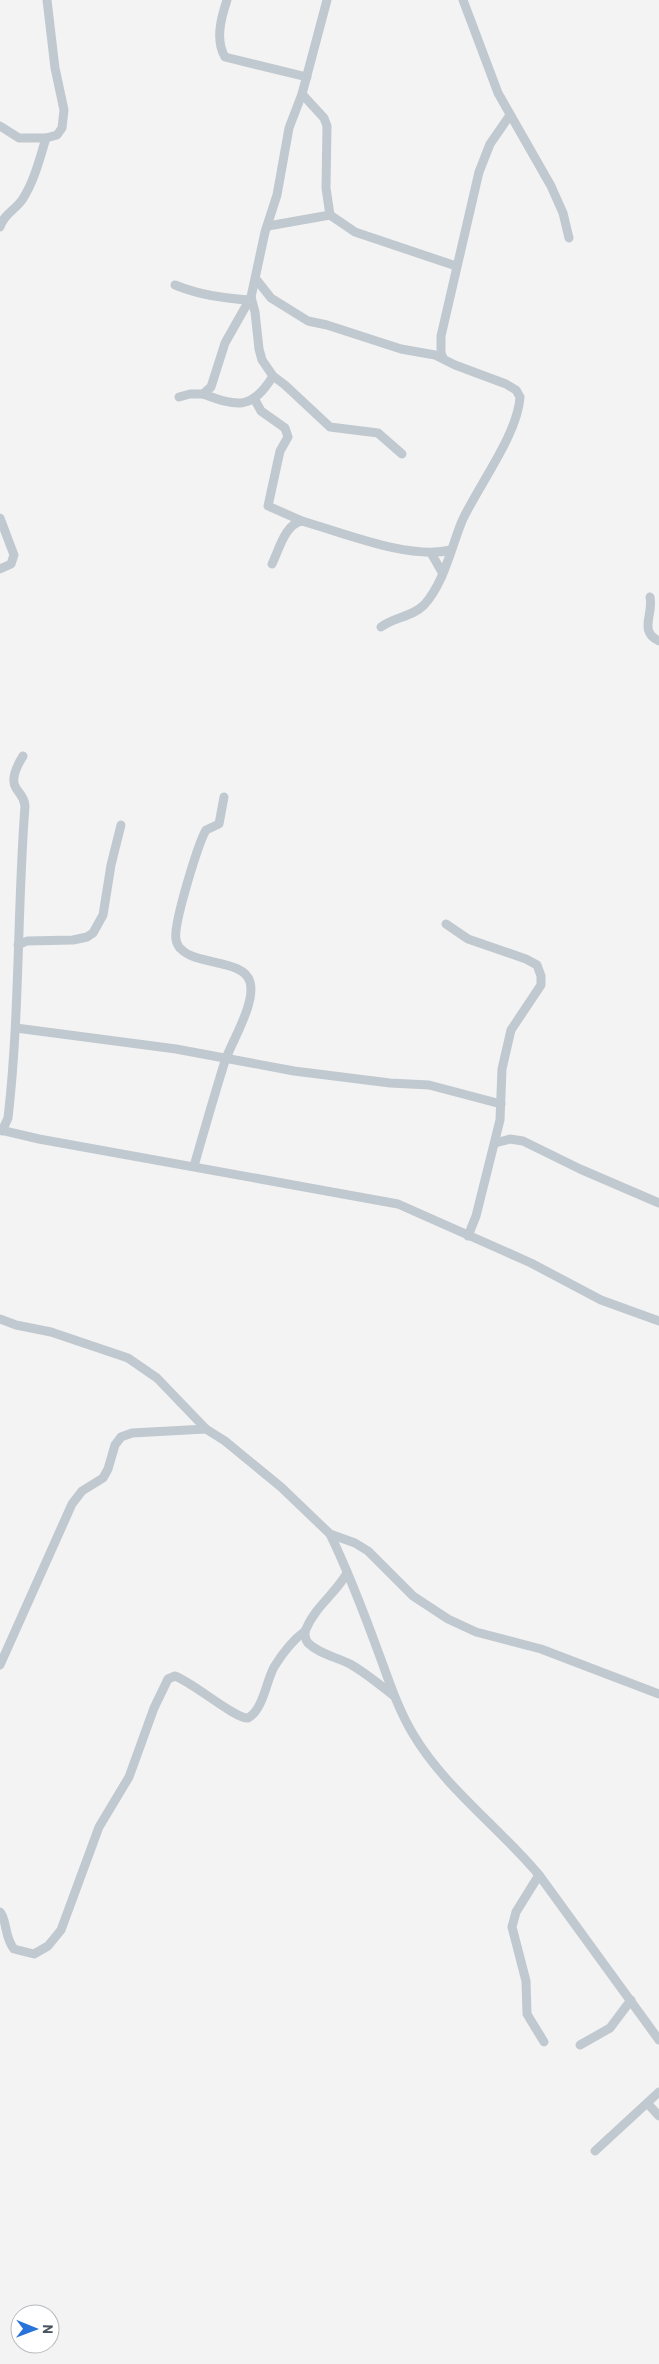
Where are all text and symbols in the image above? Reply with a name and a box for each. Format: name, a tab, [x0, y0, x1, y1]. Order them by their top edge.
north arrow	[10, 2304, 60, 2354]
text: N	[40, 2324, 57, 2334]

